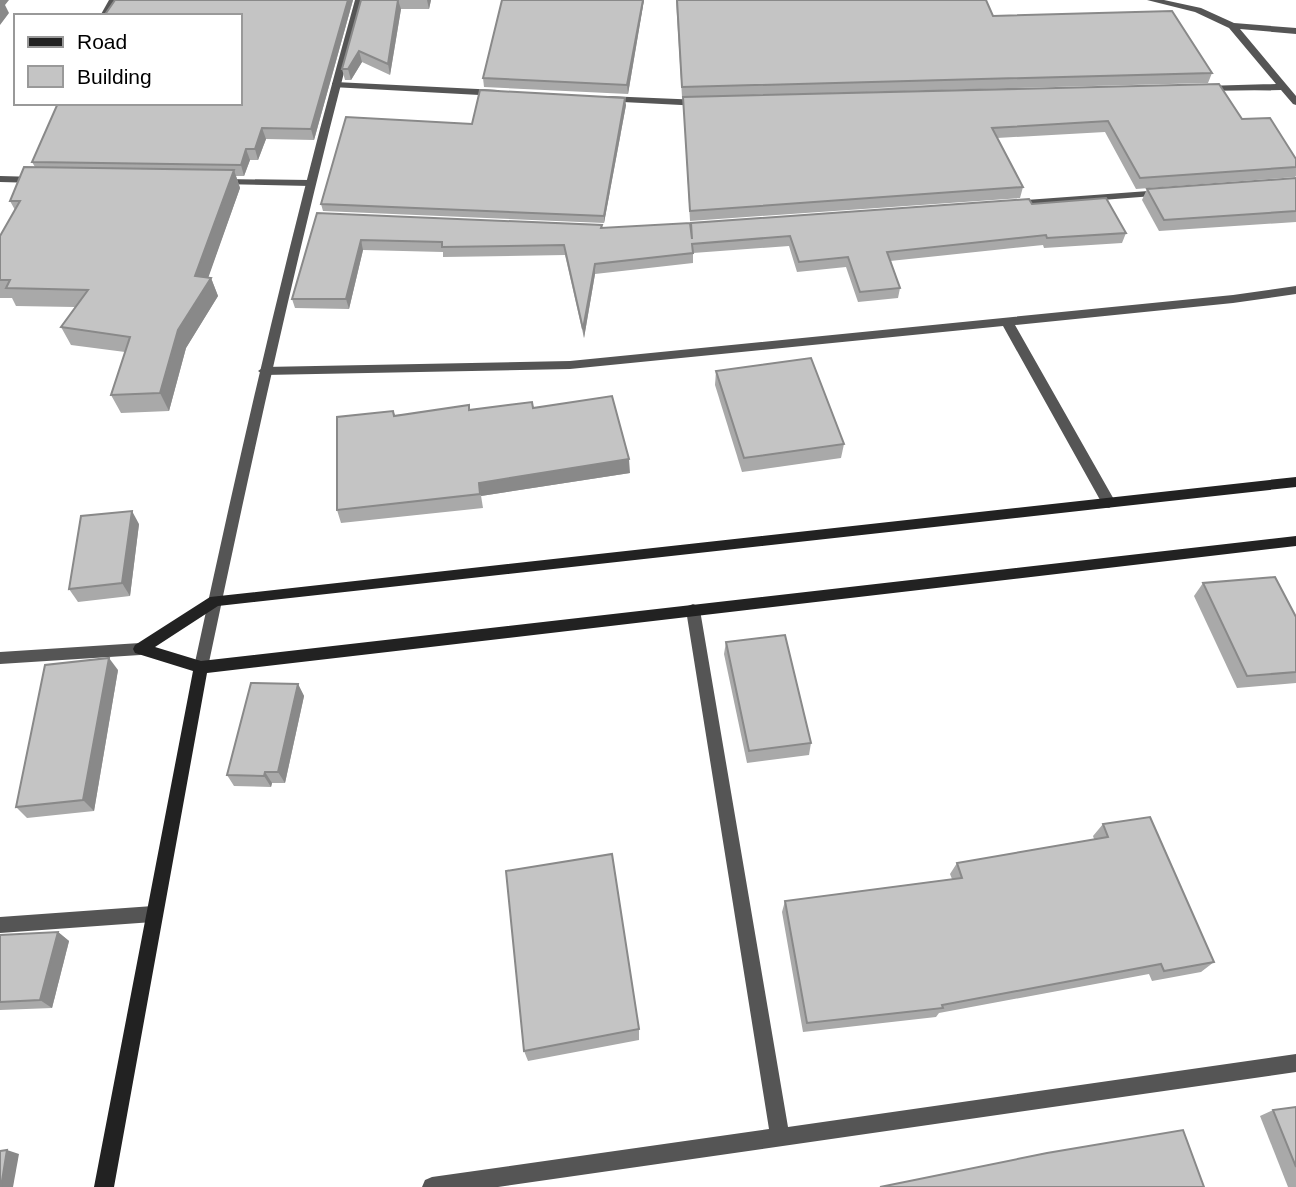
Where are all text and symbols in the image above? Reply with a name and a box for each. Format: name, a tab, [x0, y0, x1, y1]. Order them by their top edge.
legend	[14, 14, 242, 105]
text: Road	[77, 30, 127, 53]
text: Building	[77, 65, 152, 88]

